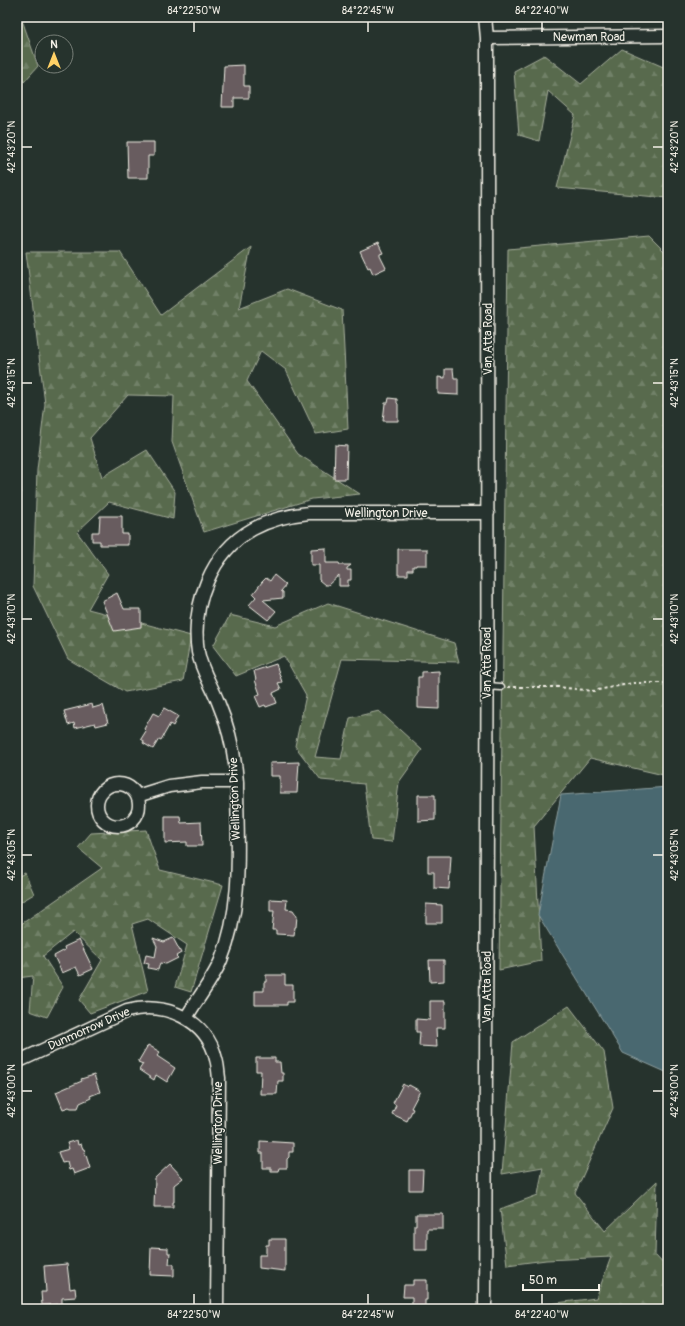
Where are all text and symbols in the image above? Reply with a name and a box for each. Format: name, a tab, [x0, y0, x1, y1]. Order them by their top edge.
text: 84°22'50"W	[167, 5, 221, 17]
text: 84°22'45"W	[342, 5, 395, 17]
text: 84°22'40"W	[515, 5, 569, 17]
street label: Newman Road	[553, 30, 625, 45]
north arrow	[34, 34, 74, 74]
text: N	[50, 38, 58, 51]
text: 42°43'20"N	[6, 121, 18, 173]
text: 42°43'20"N	[669, 121, 681, 173]
street label: Van Atta Road	[481, 303, 496, 375]
text: 42°43'15"N	[6, 358, 18, 408]
text: 42°43'15"N	[669, 358, 681, 408]
street label: Wellington Drive	[345, 506, 428, 521]
text: 42°43'10"N	[6, 593, 18, 644]
text: 42°43'10"N	[669, 593, 681, 644]
street label: Van Atta Road	[480, 627, 495, 699]
street label: Wellington Drive	[226, 757, 244, 841]
text: 42°43'05"N	[6, 829, 18, 881]
text: 42°43'05"N	[669, 829, 681, 881]
street label: Van Atta Road	[480, 951, 495, 1023]
street label: Dunmorrow Drive	[46, 1004, 132, 1054]
text: 42°43'00"N	[6, 1064, 18, 1118]
text: 42°43'00"N	[669, 1064, 681, 1118]
street label: Wellington Drive	[211, 1081, 226, 1164]
scale bar	[523, 1266, 599, 1292]
text: 50 m	[529, 1273, 557, 1288]
text: 84°22'50"W	[167, 1309, 221, 1321]
text: 84°22'45"W	[342, 1309, 395, 1321]
text: 84°22'40"W	[515, 1309, 569, 1321]

